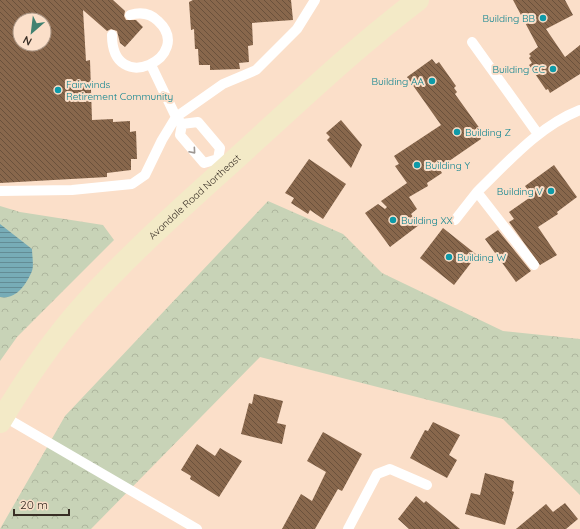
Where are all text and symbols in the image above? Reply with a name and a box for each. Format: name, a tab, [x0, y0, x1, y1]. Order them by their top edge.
north arrow	[12, 12, 52, 52]
place label: Building BB	[482, 12, 535, 25]
marker: Building BB	[538, 13, 548, 23]
text: N	[20, 33, 34, 49]
place label: Building CC	[492, 63, 545, 76]
marker: Building CC	[548, 64, 558, 74]
place label: Building AA	[372, 75, 425, 88]
marker: Building AA	[427, 76, 437, 86]
place label: Fairwinds Retirement Community	[66, 78, 173, 103]
marker: Fairwinds Retirement Community	[53, 85, 63, 95]
place label: Building Z	[465, 126, 511, 139]
marker: Building Z	[452, 127, 462, 137]
one-way arrow	[188, 146, 195, 153]
street label: Avondale Road Northeast	[146, 151, 244, 242]
place label: Building Y	[425, 159, 470, 172]
marker: Building Y	[412, 160, 422, 170]
place label: Building V	[497, 185, 543, 198]
marker: Building V	[546, 186, 556, 196]
place label: Building XX	[401, 214, 453, 227]
marker: Building XX	[388, 215, 398, 225]
place label: Building W	[457, 251, 506, 264]
marker: Building W	[444, 252, 454, 262]
scale bar	[14, 491, 69, 517]
text: 20 m	[20, 497, 48, 512]

